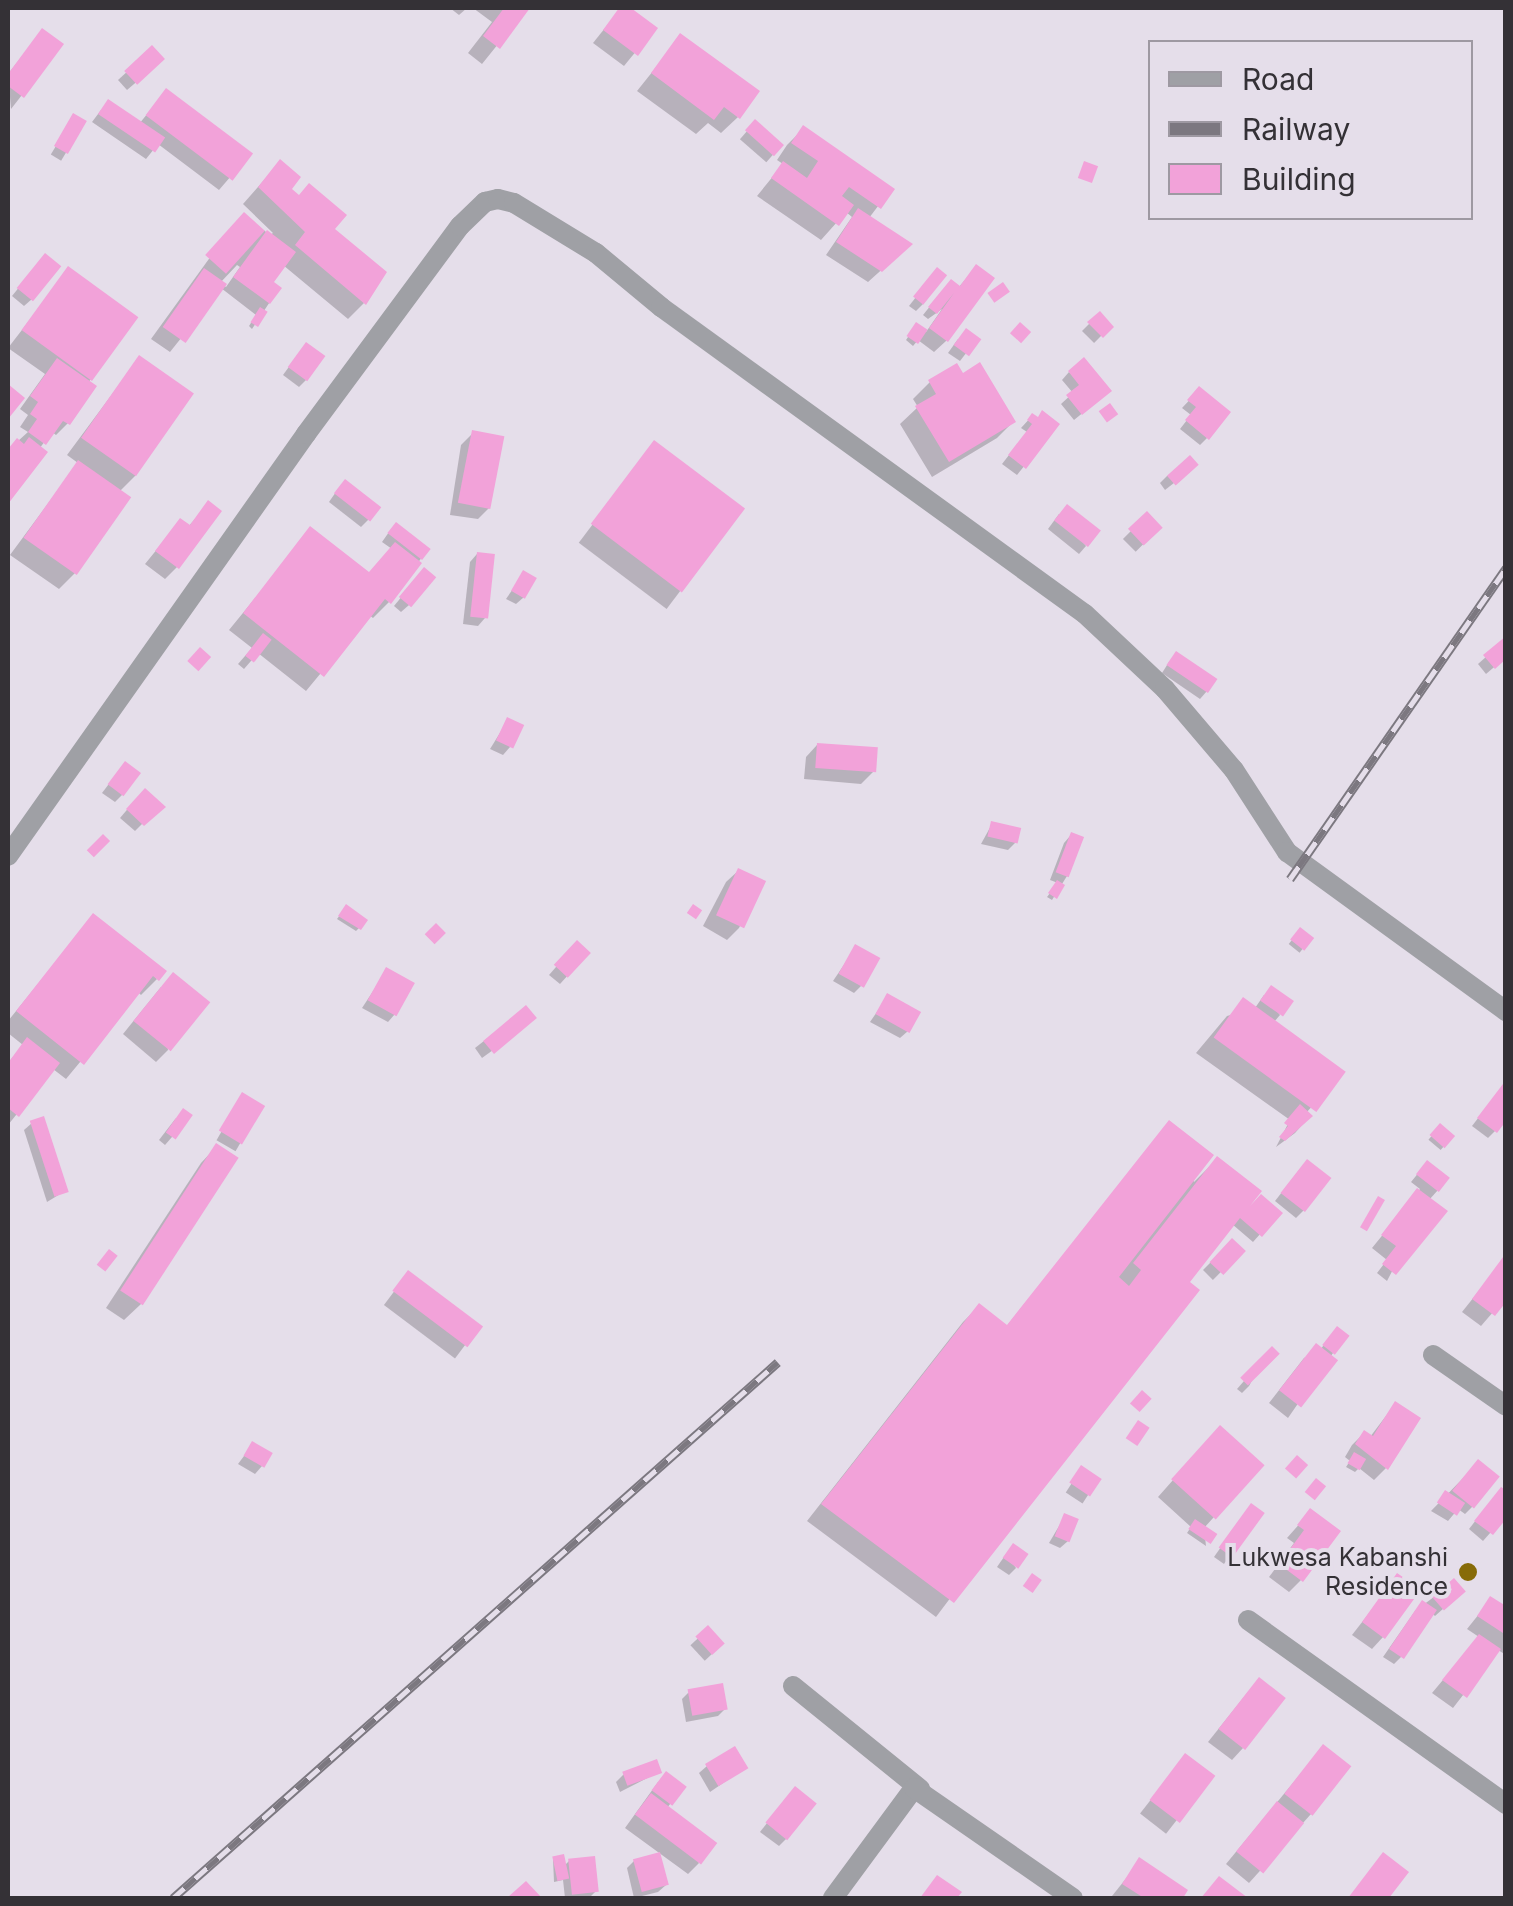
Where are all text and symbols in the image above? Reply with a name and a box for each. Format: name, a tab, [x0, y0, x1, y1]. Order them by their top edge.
legend	[1148, 40, 1473, 220]
text: Road	[1242, 61, 1314, 97]
text: Railway	[1242, 111, 1350, 147]
text: Building	[1242, 161, 1356, 197]
place label: Lukwesa Kabanshi Residence	[1227, 1543, 1448, 1602]
marker: Lukwesa Kabanshi Residence	[1457, 1561, 1479, 1583]

